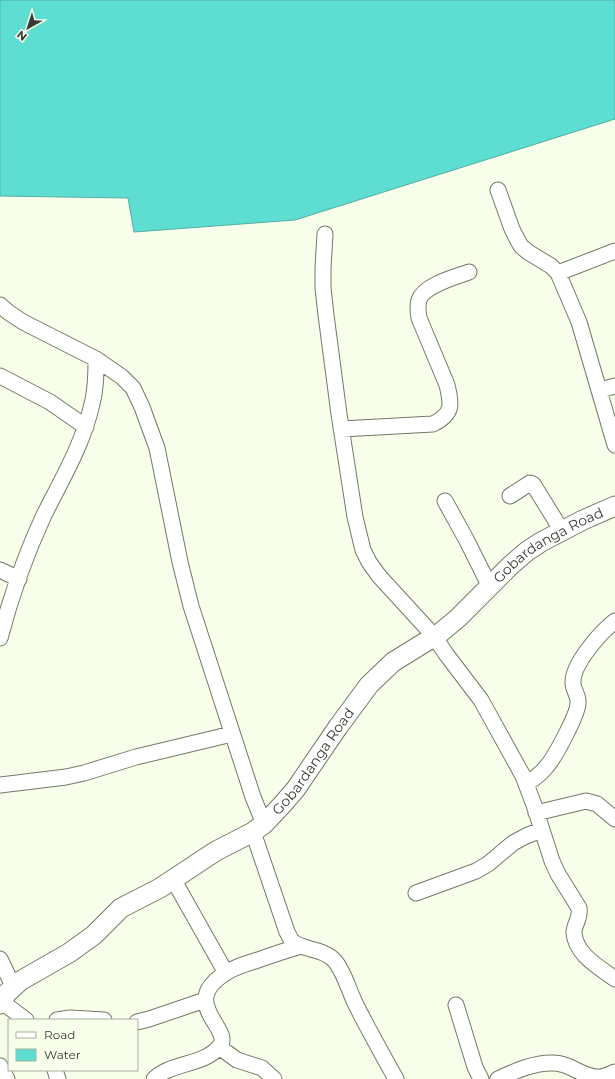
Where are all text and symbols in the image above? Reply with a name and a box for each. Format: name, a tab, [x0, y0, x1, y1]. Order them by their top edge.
north arrow	[8, 8, 48, 48]
text: N	[14, 28, 30, 44]
street label: Gobardanga Road	[489, 503, 606, 587]
street label: Gobardanga Road	[268, 704, 358, 819]
legend	[8, 1019, 138, 1071]
text: Road	[44, 1027, 75, 1042]
text: Water	[44, 1047, 81, 1062]

